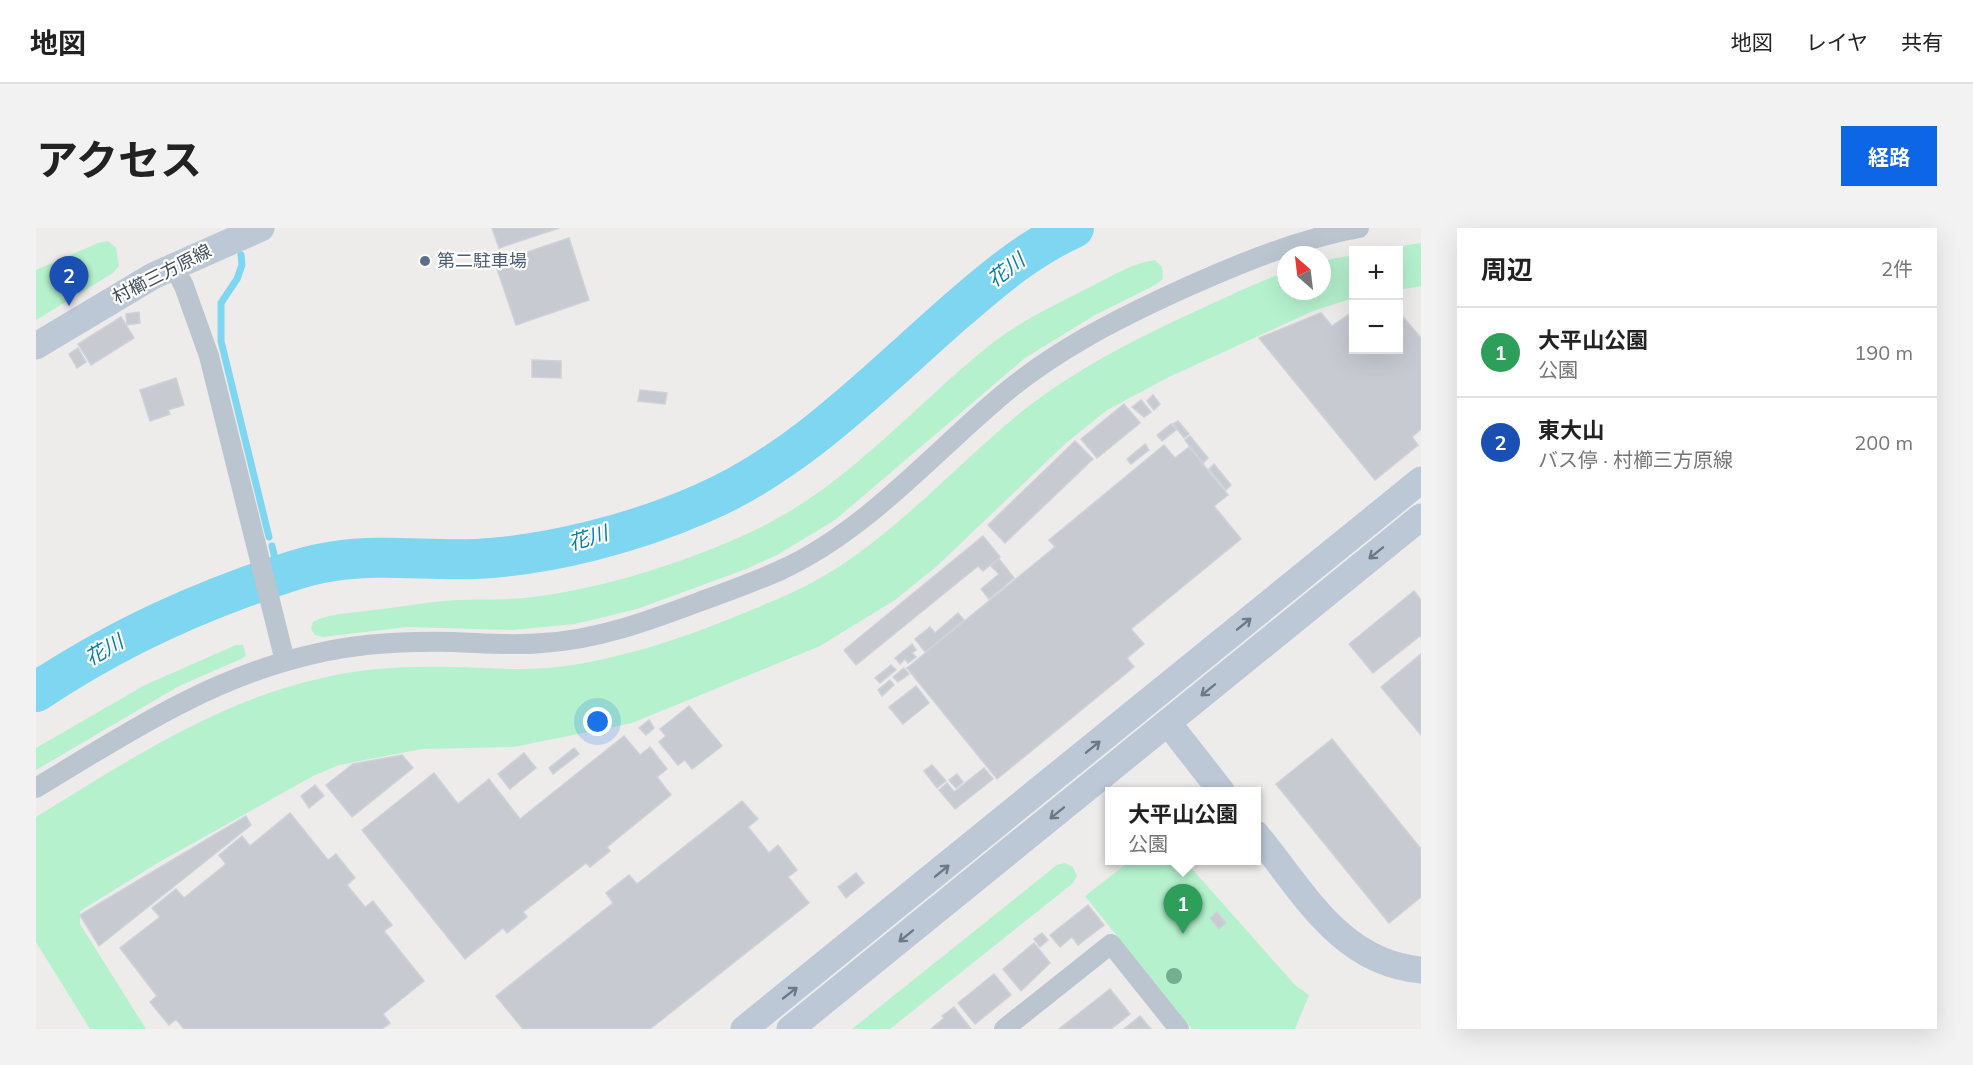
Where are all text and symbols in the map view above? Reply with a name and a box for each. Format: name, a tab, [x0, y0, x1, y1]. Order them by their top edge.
text: 地図	[30, 25, 86, 60]
text: 地図	[1731, 29, 1773, 55]
text: レイヤ	[1806, 29, 1868, 55]
text: 共有	[1901, 29, 1943, 55]
button: 経路	[1841, 126, 1937, 186]
text: アクセス	[36, 133, 202, 186]
street label: 村櫛三方原線	[108, 239, 215, 308]
water label: 花川	[982, 246, 1031, 292]
north arrow	[1277, 246, 1331, 300]
map controls	[1349, 246, 1403, 354]
button: +	[1349, 246, 1403, 300]
place label: 第二駐車場	[437, 249, 527, 272]
text: 周辺	[1481, 253, 1533, 286]
marker: 第二駐車場	[418, 254, 432, 268]
pin: 2	[50, 256, 88, 306]
text: 2件	[1881, 256, 1913, 281]
button: −	[1349, 300, 1403, 354]
text: 大平山公園	[1538, 326, 1648, 354]
text: 1	[1495, 340, 1507, 365]
text: 190 m	[1854, 340, 1913, 365]
text: 公園	[1538, 357, 1578, 382]
text: 東大山	[1538, 416, 1604, 444]
text: 2	[1495, 430, 1507, 455]
text: 200 m	[1854, 430, 1913, 455]
text: バス停 · 村櫛三方原線	[1538, 447, 1733, 472]
water label: 花川	[565, 519, 613, 555]
one-way arrow	[1368, 547, 1384, 560]
one-way arrow	[1236, 617, 1251, 631]
water label: 花川	[80, 628, 129, 670]
one-way arrow	[1201, 683, 1216, 697]
your location	[583, 707, 612, 736]
one-way arrow	[1085, 741, 1101, 754]
popup	[1105, 787, 1261, 865]
text: 大平山公園	[1128, 800, 1238, 828]
one-way arrow	[1049, 807, 1065, 820]
text: 公園	[1128, 831, 1168, 856]
one-way arrow	[934, 864, 950, 877]
pin: 1	[1164, 884, 1202, 934]
one-way arrow	[898, 930, 914, 943]
one-way arrow	[782, 987, 798, 1000]

